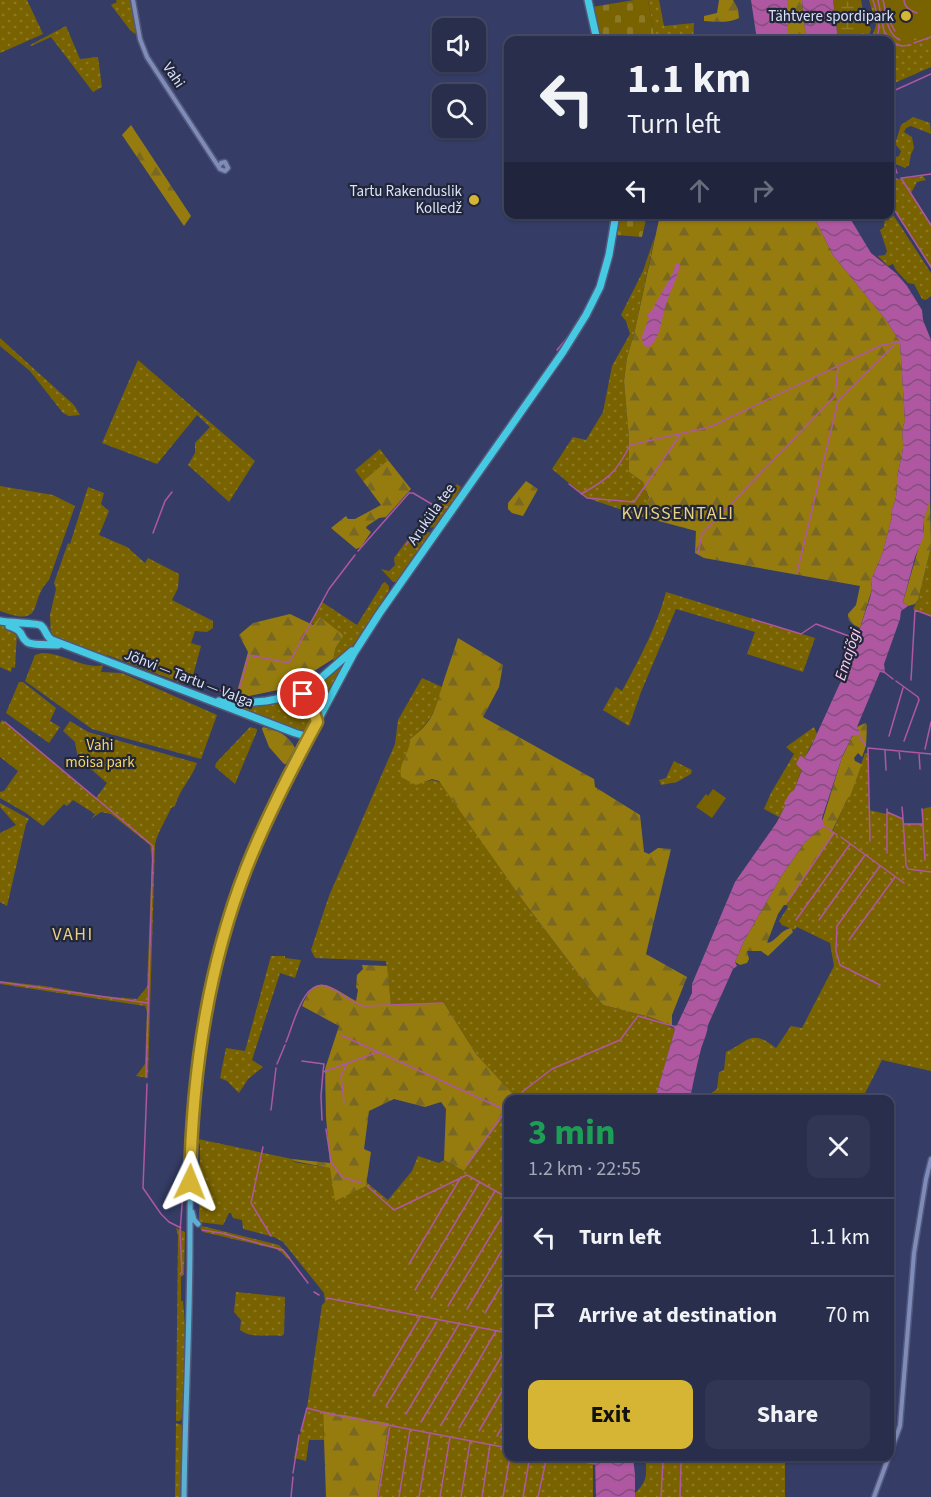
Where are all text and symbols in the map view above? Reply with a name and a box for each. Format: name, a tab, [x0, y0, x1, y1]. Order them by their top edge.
place label: Tähtvere spordipark	[768, 6, 895, 27]
marker: Tähtvere spordipark	[899, 9, 913, 23]
map controls	[432, 18, 486, 138]
button: sound	[432, 18, 486, 72]
text: 1.1 km	[627, 49, 751, 109]
street label: Vahi	[157, 58, 190, 92]
icon: left	[528, 60, 606, 138]
button: search	[432, 84, 486, 138]
text: Turn left	[627, 105, 721, 144]
icon: left	[620, 174, 653, 207]
icon: ahead	[683, 174, 716, 207]
icon: right	[746, 174, 779, 207]
place label: Tartu Rakenduslik Kolledž	[350, 181, 463, 219]
marker: Tartu Rakenduslik Kolledž	[467, 193, 481, 207]
street label: Aruküla tee	[402, 479, 460, 549]
district label: KVISSENTALI	[622, 501, 735, 526]
water label: Emajõgi	[829, 625, 867, 683]
street label: Jõhvi — Tartu — Valga	[121, 644, 256, 713]
pin	[277, 668, 328, 719]
icon: arrive	[286, 677, 319, 710]
park label: Vahi mõisa park	[65, 735, 135, 773]
district label: VAHI	[52, 922, 94, 947]
text: 3 min	[528, 1107, 616, 1158]
button: close	[807, 1115, 870, 1178]
position arrow	[158, 1150, 222, 1214]
text: 1.2 km · 22:55	[528, 1155, 641, 1183]
icon: left	[528, 1221, 561, 1254]
text: Turn left	[579, 1221, 661, 1253]
text: 1.1 km	[809, 1221, 870, 1253]
icon: arrive	[528, 1299, 561, 1332]
text: Arrive at destination	[579, 1299, 777, 1331]
text: 70 m	[825, 1299, 870, 1331]
button: Exit	[528, 1380, 693, 1449]
button: Share	[705, 1380, 870, 1449]

